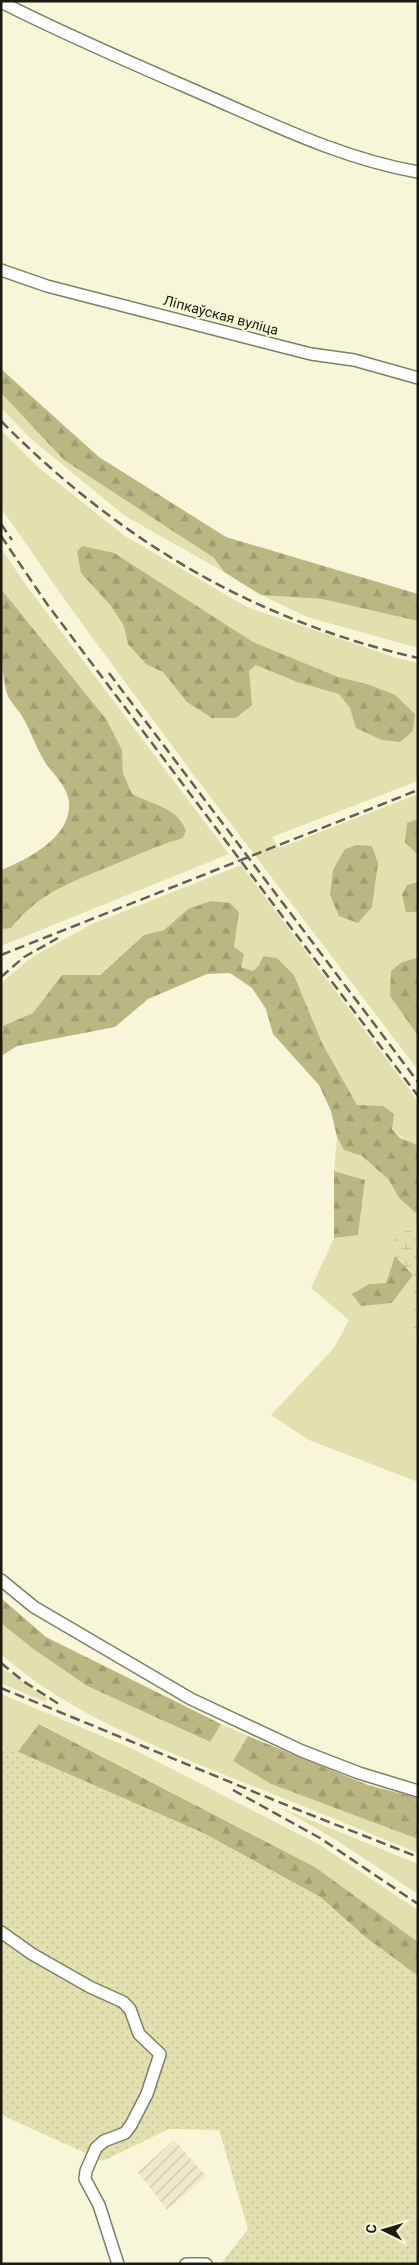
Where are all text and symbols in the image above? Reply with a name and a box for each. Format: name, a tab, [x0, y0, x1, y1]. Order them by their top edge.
street label: Ліпкаўская вуліца	[162, 292, 280, 338]
north arrow	[359, 2205, 409, 2255]
text: С	[363, 2224, 379, 2234]

